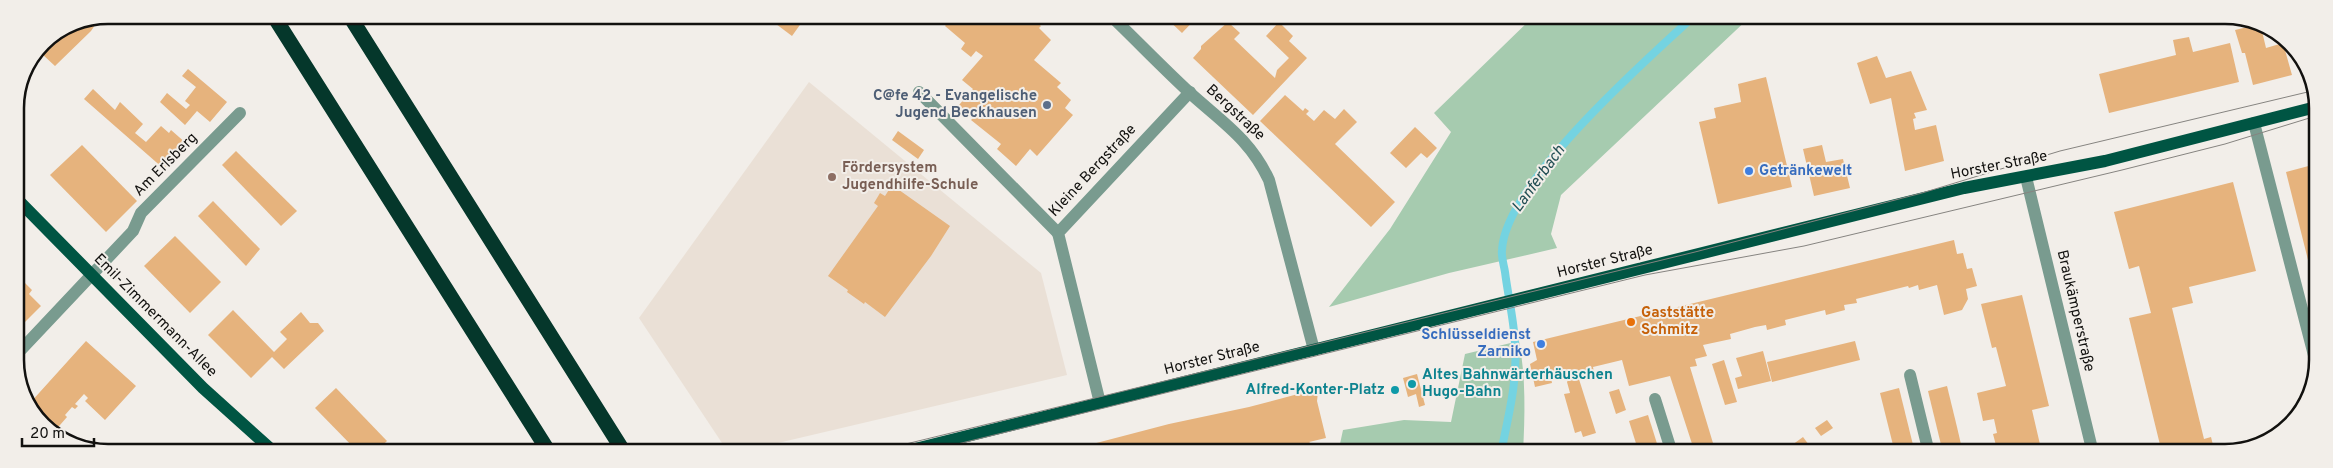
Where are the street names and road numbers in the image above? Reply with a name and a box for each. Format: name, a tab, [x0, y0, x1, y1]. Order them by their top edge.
street label: Bergstraße	[1202, 81, 1268, 145]
street label: Kleine Bergstraße	[1045, 121, 1141, 221]
street label: Am Erlsberg	[130, 129, 202, 201]
street label: Horster Straße	[1949, 147, 2049, 185]
street label: Horster Straße	[1555, 241, 1655, 283]
street label: Braukämperstraße	[2052, 248, 2098, 374]
street label: Emil-Zimmermann-Allee	[89, 250, 221, 382]
street label: Horster Straße	[1162, 338, 1262, 380]

